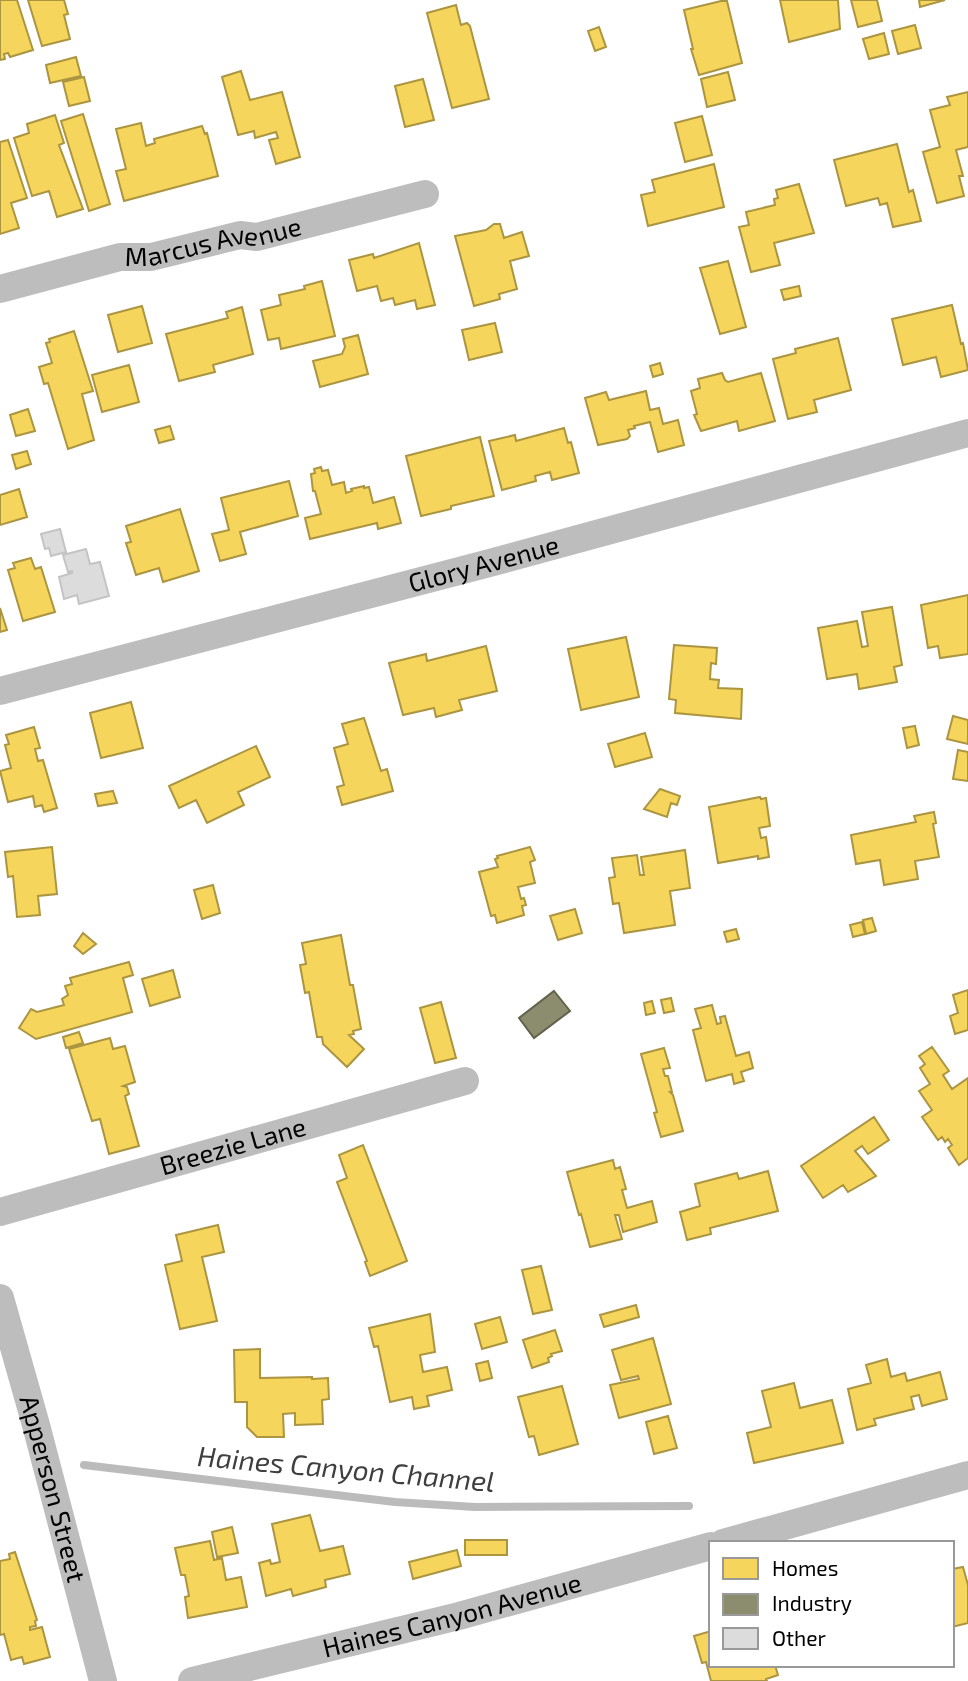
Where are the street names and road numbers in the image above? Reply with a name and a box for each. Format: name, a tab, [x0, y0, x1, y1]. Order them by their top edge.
street label: Marcus Avenue	[125, 209, 304, 271]
street label: Glory Avenue	[405, 528, 562, 598]
street label: Breezie Lane	[156, 1110, 309, 1180]
street label: Apperson Street	[14, 1392, 93, 1585]
street label: Haines Canyon Avenue	[319, 1566, 584, 1663]

